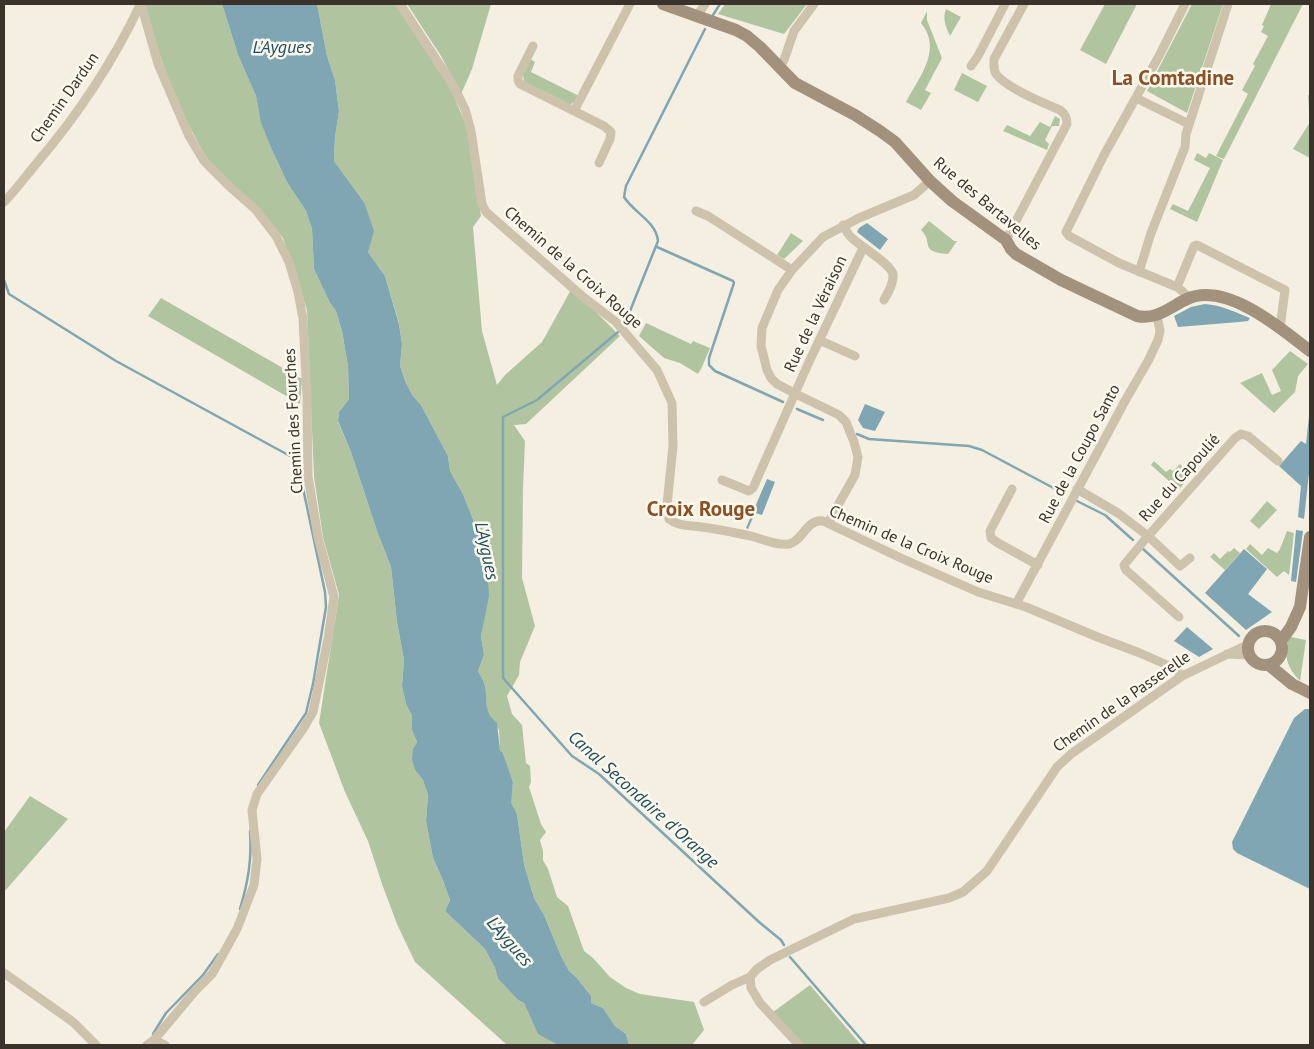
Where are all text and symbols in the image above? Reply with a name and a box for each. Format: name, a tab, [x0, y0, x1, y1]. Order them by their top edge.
water label: L'Aygues	[252, 37, 312, 59]
street label: Chemin Dardun	[27, 49, 103, 147]
district label: La Comtadine	[1112, 66, 1234, 92]
street label: Rue des Bartavelles	[929, 153, 1045, 255]
street label: Chemin de la Croix Rouge	[500, 203, 646, 333]
street label: Rue de la Véraison	[781, 253, 851, 375]
street label: Chemin des Fourches	[281, 348, 307, 494]
street label: Rue de la Coupo Santo	[1035, 381, 1125, 527]
street label: Rue du Capoulié	[1136, 430, 1224, 526]
district label: Croix Rouge	[647, 497, 755, 523]
street label: Chemin de la Croix Rouge	[826, 502, 996, 588]
water label: L'Aygues	[469, 520, 503, 582]
street label: Chemin de la Passerelle	[1050, 647, 1194, 757]
water label: Canal Secondaire d'Orange	[563, 727, 723, 873]
water label: L'Aygues	[481, 913, 537, 971]

